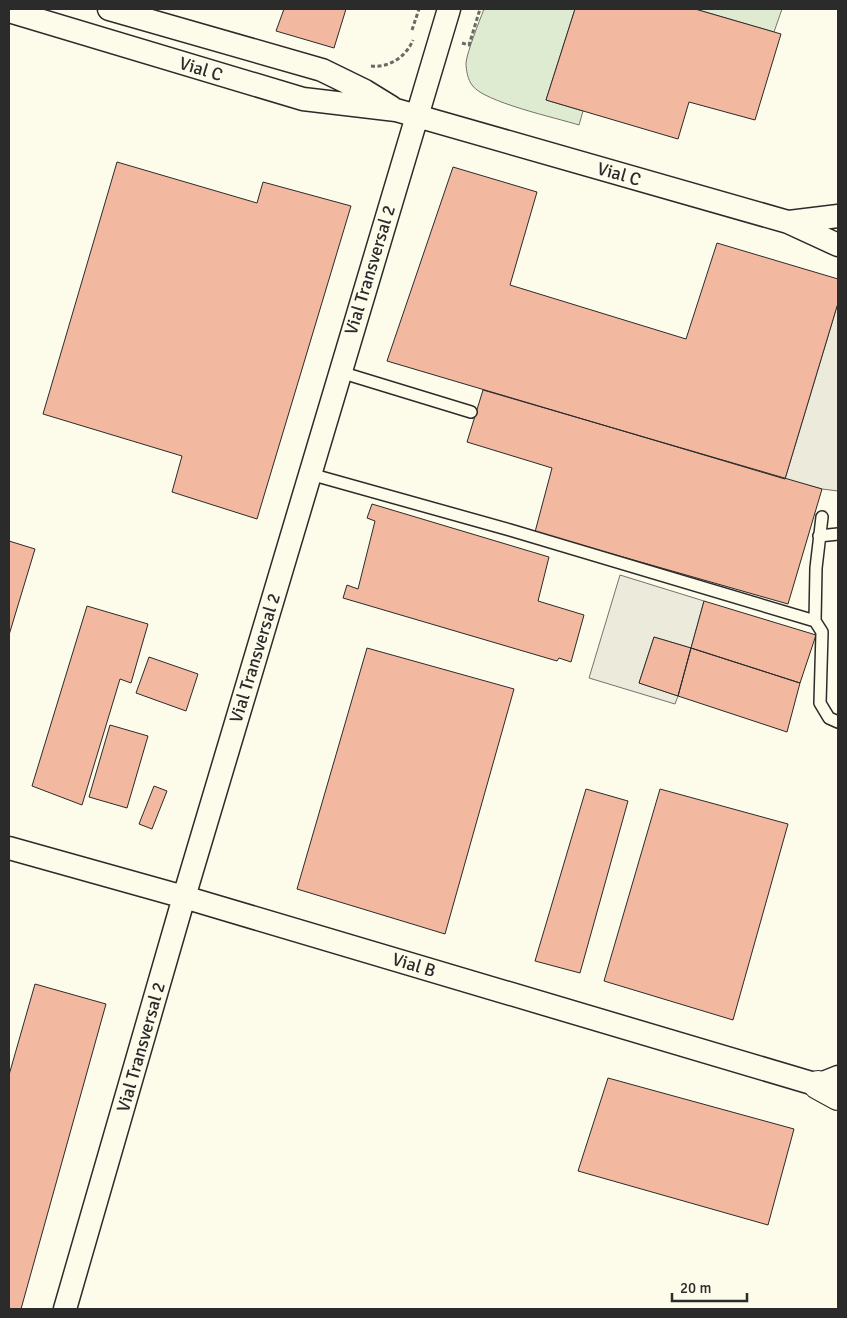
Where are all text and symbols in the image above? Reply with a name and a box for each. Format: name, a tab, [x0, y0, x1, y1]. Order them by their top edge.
street label: Vial C	[177, 52, 226, 86]
street label: Vial C	[595, 157, 644, 191]
street label: Vial Transversal 2	[340, 203, 400, 337]
street label: Vial Transversal 2	[225, 591, 285, 725]
street label: Vial B	[390, 948, 439, 982]
street label: Vial Transversal 2	[112, 979, 170, 1115]
scale bar	[672, 1270, 747, 1302]
text: 20 m	[680, 1279, 711, 1297]

